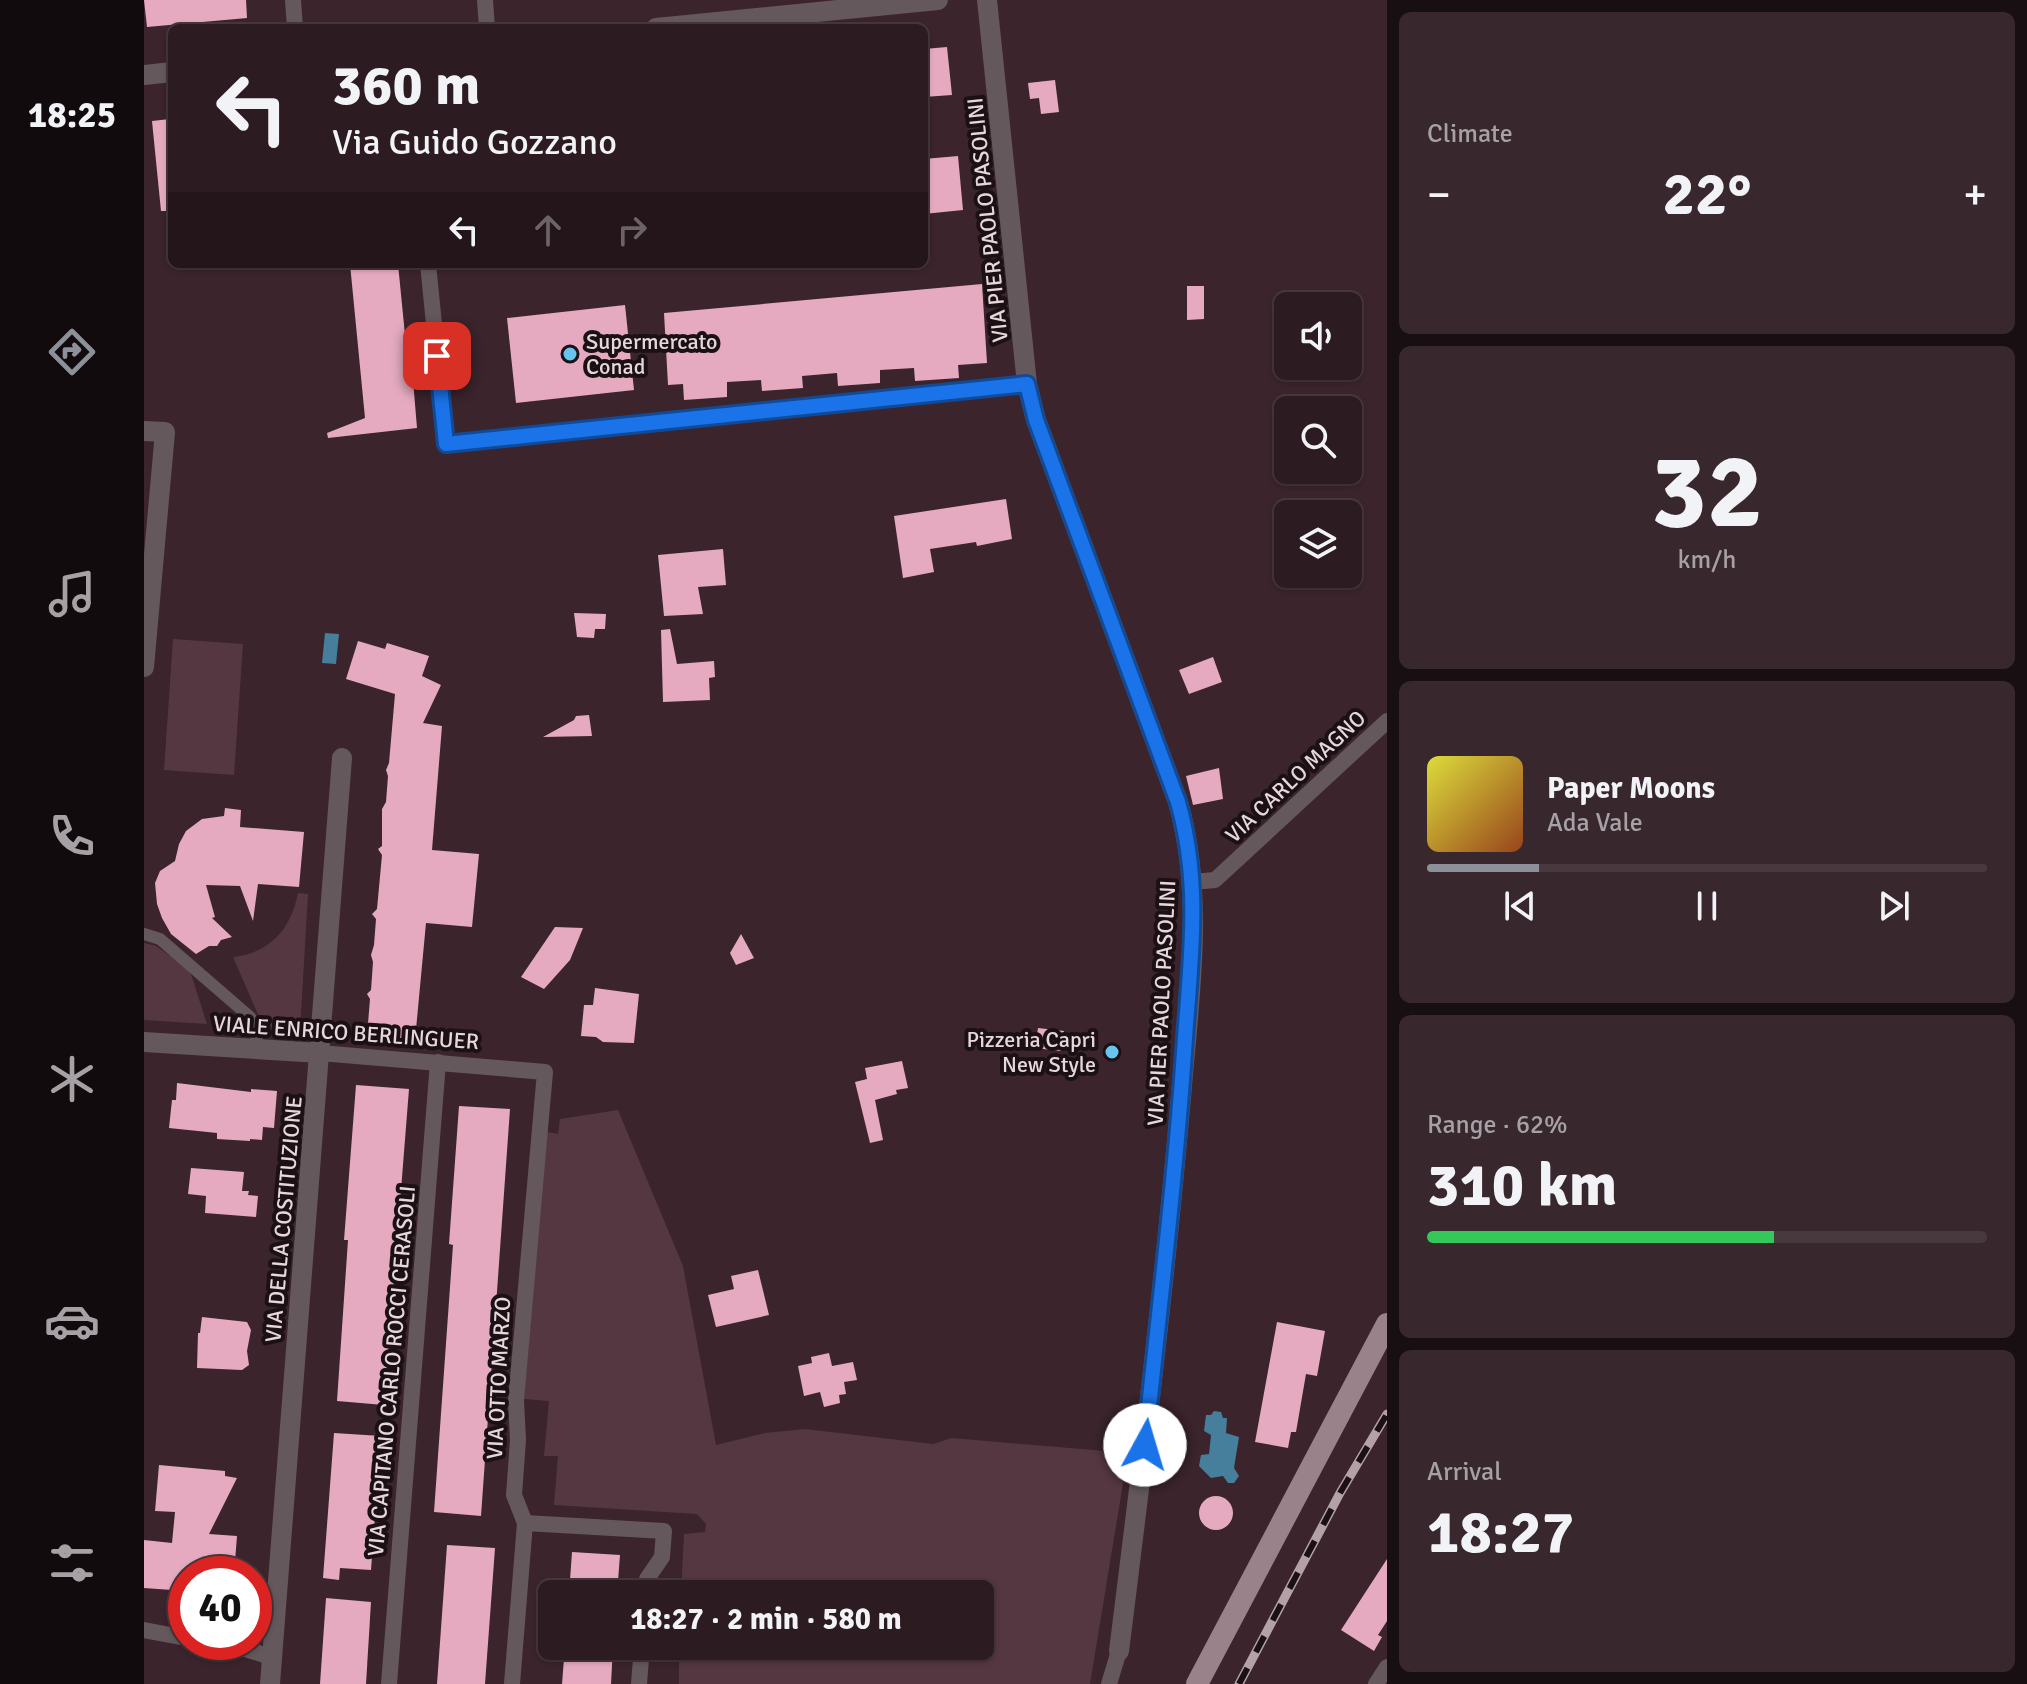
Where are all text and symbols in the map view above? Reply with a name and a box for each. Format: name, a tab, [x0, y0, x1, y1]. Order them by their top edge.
text: 360 m	[332, 51, 480, 120]
icon: left	[200, 56, 304, 160]
text: 18:25	[28, 93, 116, 138]
street label: VIA PIER PAOLO PASOLINI	[961, 96, 1014, 344]
text: Climate	[1427, 118, 1513, 150]
text: Via Guido Gozzano	[332, 120, 617, 165]
text: 22°	[1663, 158, 1751, 232]
text: −	[1427, 168, 1451, 222]
text: +	[1963, 168, 1987, 222]
icon: left	[442, 208, 486, 252]
icon: ahead	[526, 208, 570, 252]
icon: right	[610, 208, 654, 252]
map controls	[1274, 292, 1362, 588]
button: sound	[1274, 292, 1362, 380]
pin	[403, 322, 471, 390]
icon: directions	[44, 324, 100, 380]
place label: Supermercato Conad	[586, 328, 717, 380]
icon: arrive	[415, 334, 459, 378]
marker: Supermercato Conad	[561, 345, 579, 363]
button: search	[1274, 396, 1362, 484]
text: 32	[1651, 428, 1763, 556]
button: layers	[1274, 500, 1362, 588]
text: km/h	[1678, 544, 1736, 576]
icon: music	[44, 566, 100, 622]
street label: VIA CARLO MAGNO	[1220, 704, 1371, 848]
text: Paper Moons	[1547, 770, 1715, 807]
text: Ada Vale	[1547, 807, 1643, 839]
icon: phone	[44, 808, 100, 864]
street label: VIA PIER PAOLO PASOLINI	[1142, 879, 1181, 1127]
icon: previous	[1498, 884, 1542, 928]
icon: pause	[1685, 884, 1729, 928]
icon: next	[1872, 884, 1916, 928]
street label: VIALE ENRICO BERLINGUER	[212, 1010, 480, 1055]
place label: Pizzeria Capri New Style	[966, 1026, 1096, 1078]
marker: Pizzeria Capri New Style	[1103, 1043, 1121, 1061]
icon: climate	[44, 1051, 100, 1107]
street label: VIA DELLA COSTITUZIONE	[259, 1095, 308, 1343]
text: Range · 62%	[1427, 1109, 1568, 1141]
text: 310 km	[1427, 1149, 1617, 1223]
street label: VIA CAPITANO CARLO ROCCI CERASOLI	[362, 1184, 421, 1558]
icon: car	[44, 1293, 100, 1349]
street label: VIA OTTO MARZO	[481, 1296, 516, 1460]
position arrow	[1103, 1403, 1187, 1487]
text: Arrival	[1427, 1456, 1502, 1488]
text: 18:27	[1427, 1496, 1574, 1570]
icon: filters	[44, 1535, 100, 1591]
speed limit sign: 40	[168, 1556, 272, 1660]
text: 18:27 · 2 min · 580 m	[630, 1601, 902, 1638]

